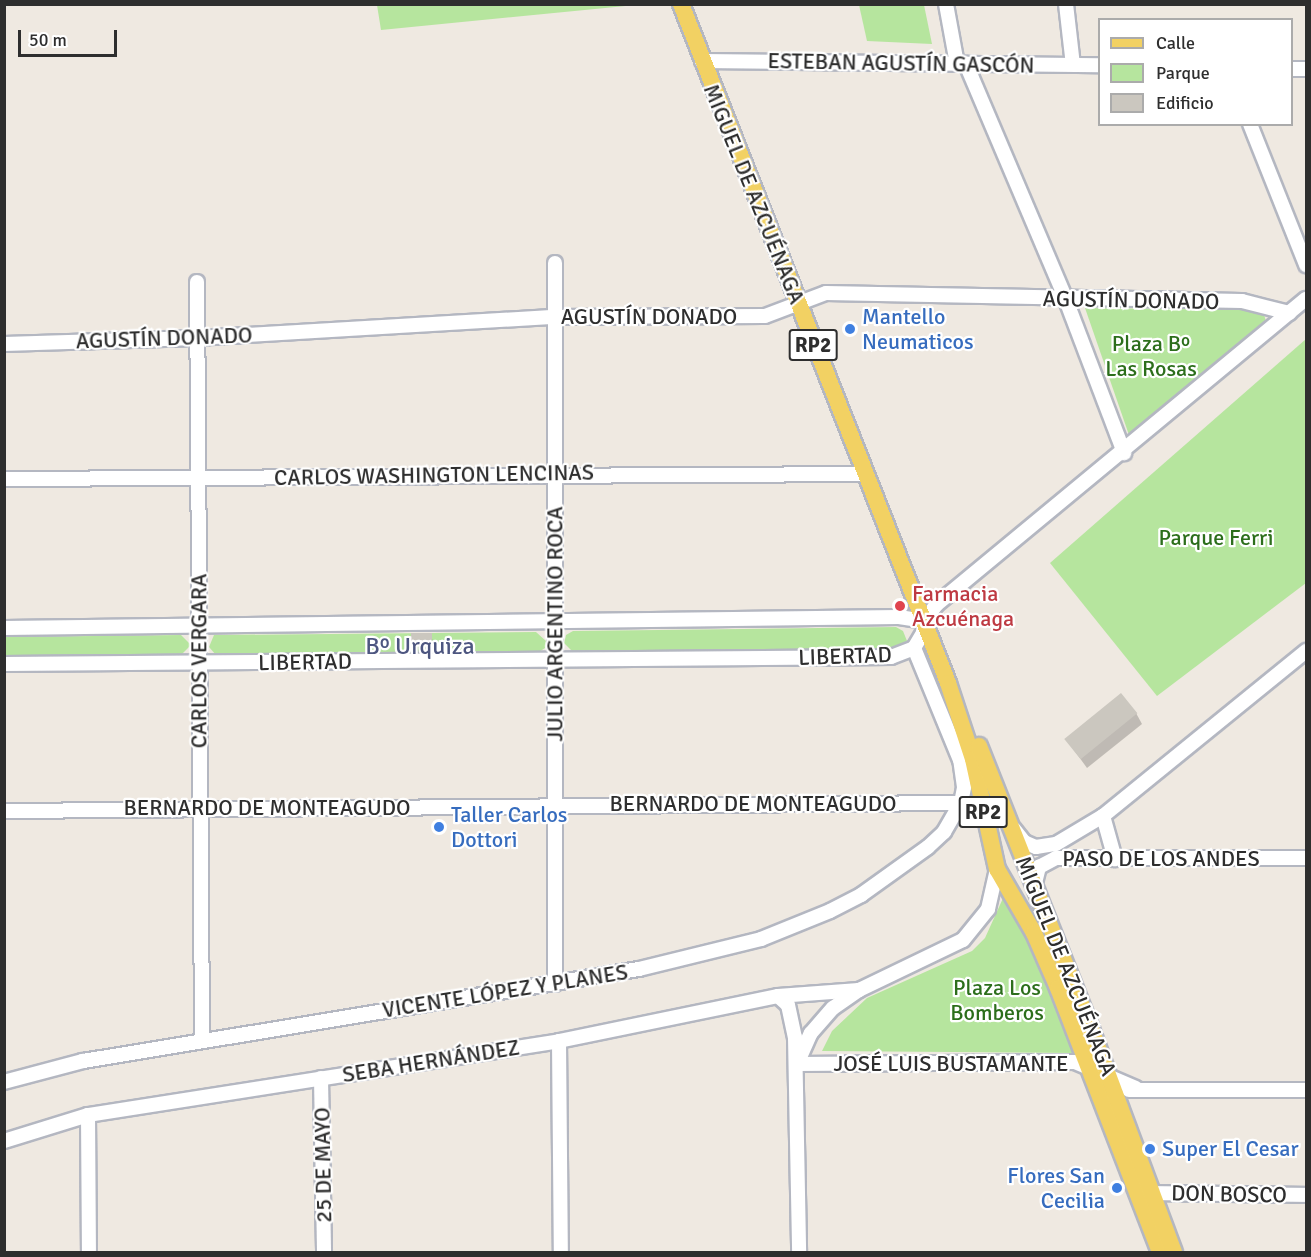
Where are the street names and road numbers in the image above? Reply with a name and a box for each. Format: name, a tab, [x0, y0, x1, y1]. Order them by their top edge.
street label: ESTEBAN AGUSTÍN GASCÓN	[767, 47, 1035, 79]
street label: MIGUEL DE AZCUÉNAGA	[698, 80, 810, 308]
street label: AGUSTÍN DONADO	[1042, 285, 1220, 315]
street label: AGUSTÍN DONADO	[561, 304, 737, 330]
street label: AGUSTÍN DONADO	[75, 322, 253, 354]
road number: RP2	[788, 327, 838, 363]
street label: CARLOS WASHINGTON LENCINAS	[274, 459, 594, 491]
street label: JULIO ARGENTINO ROCA	[542, 506, 568, 742]
street label: CARLOS VERGARA	[186, 574, 212, 748]
street label: LIBERTAD	[798, 641, 892, 671]
street label: LIBERTAD	[258, 648, 352, 676]
street label: BERNARDO DE MONTEAGUDO	[610, 791, 896, 817]
road number: RP2	[958, 794, 1008, 830]
street label: BERNARDO DE MONTEAGUDO	[124, 795, 410, 821]
street label: PASO DE LOS ANDES	[1062, 846, 1260, 872]
street label: MIGUEL DE AZCUÉNAGA	[1010, 852, 1122, 1080]
street label: VICENTE LÓPEZ Y PLANES	[380, 959, 630, 1023]
street label: SEBA HERNÁNDEZ	[340, 1034, 522, 1088]
street label: JOSÉ LUIS BUSTAMANTE	[834, 1051, 1068, 1077]
street label: 25 DE MAYO	[309, 1107, 337, 1223]
street label: DON BOSCO	[1171, 1180, 1287, 1208]

